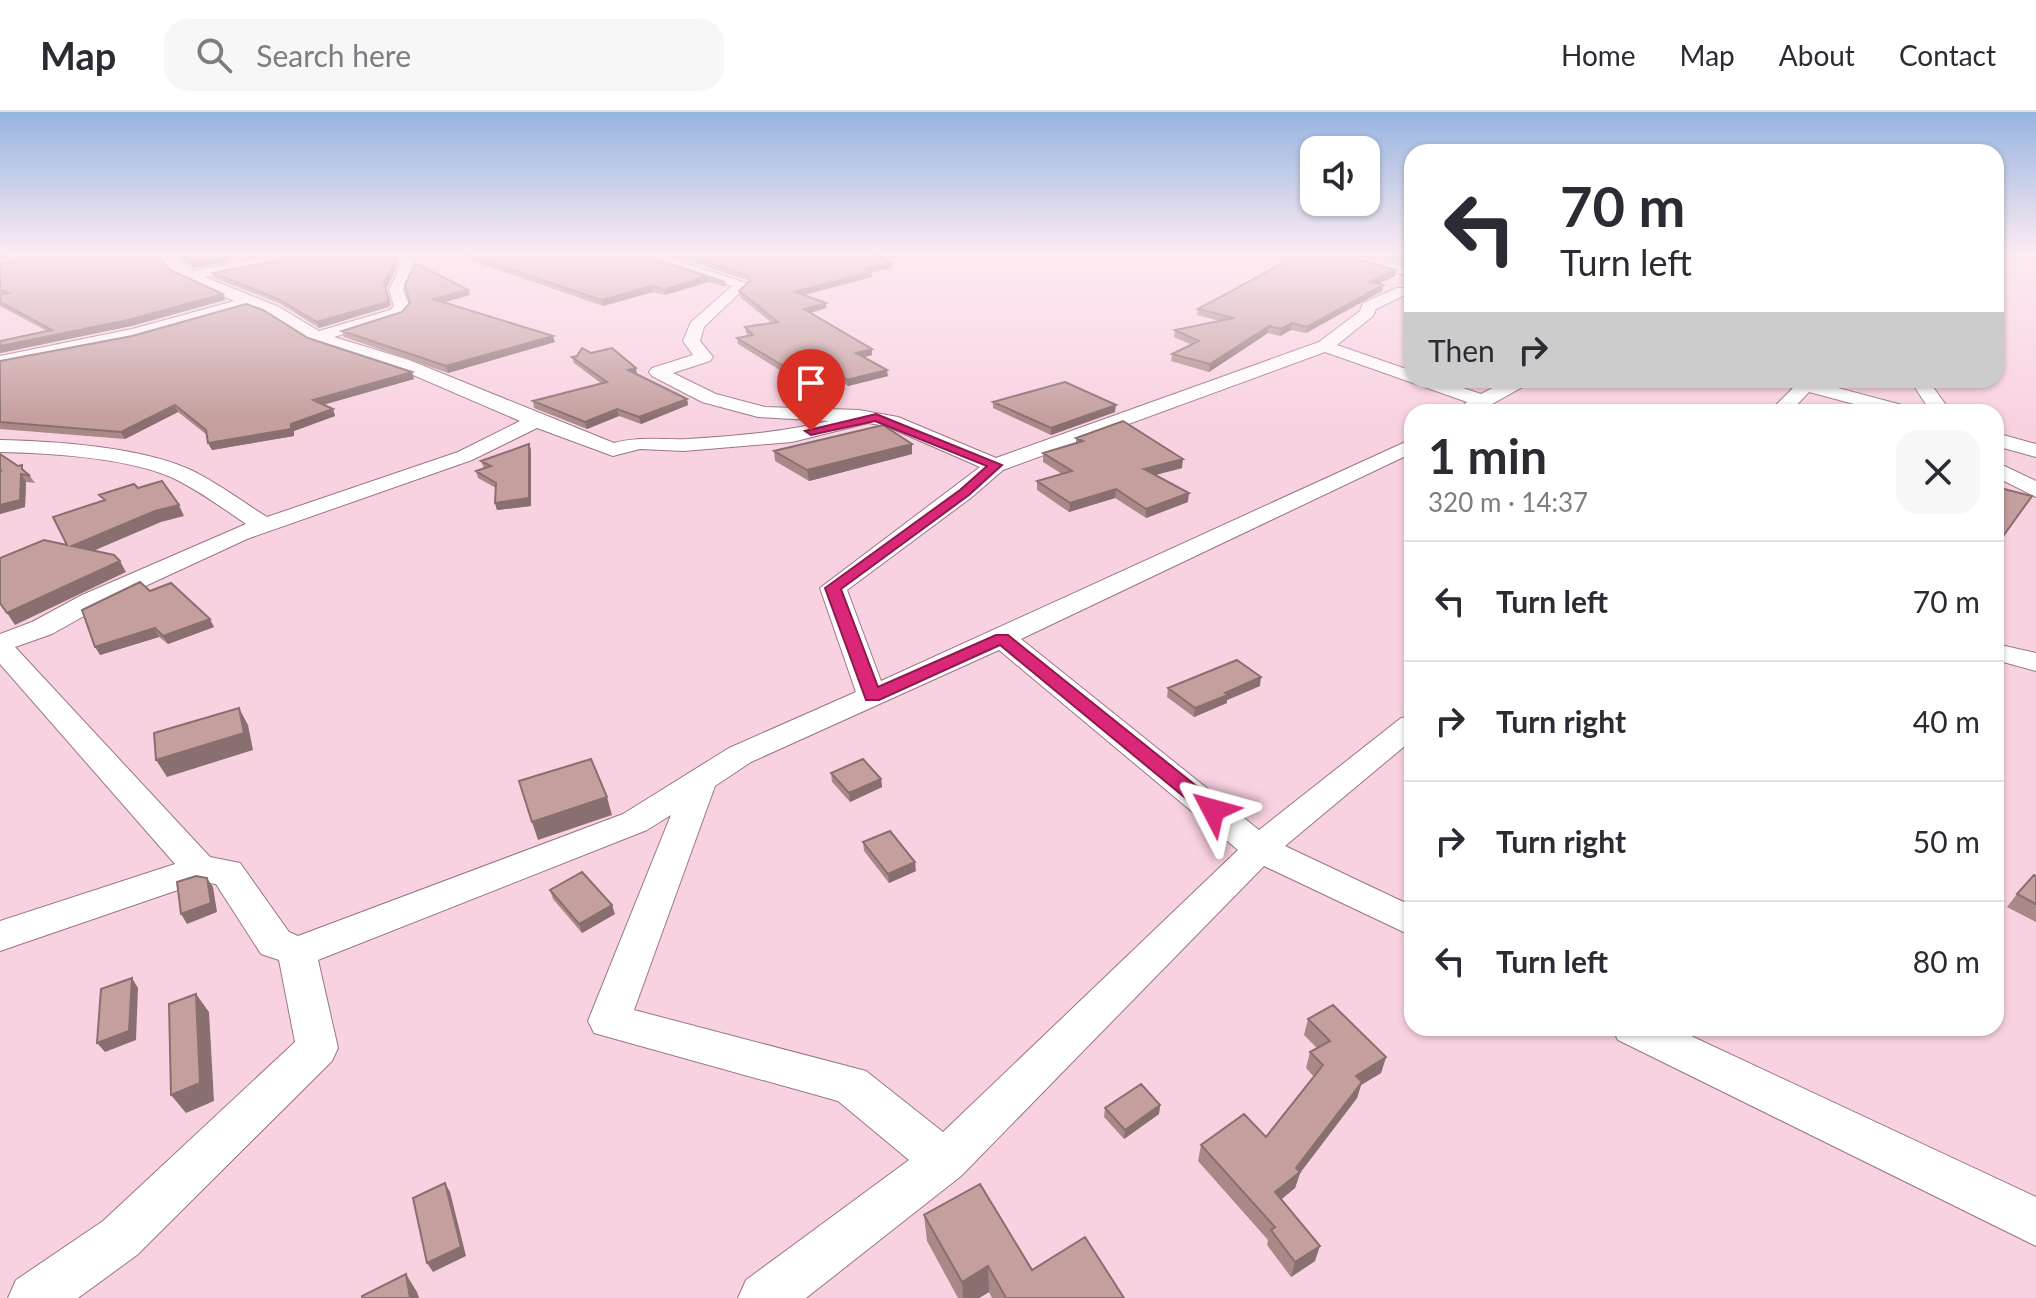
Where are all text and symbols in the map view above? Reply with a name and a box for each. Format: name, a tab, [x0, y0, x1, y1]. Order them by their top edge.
search box	[164, 19, 724, 91]
text: Map	[40, 32, 116, 78]
icon: search	[192, 33, 236, 77]
text: Search here	[256, 37, 411, 73]
text: Home	[1561, 38, 1636, 72]
text: Map	[1680, 38, 1735, 72]
text: About	[1779, 38, 1855, 72]
text: Contact	[1899, 38, 1996, 72]
map controls	[1300, 136, 1380, 216]
button: sound	[1300, 136, 1380, 216]
text: 70 m	[1560, 172, 1685, 239]
icon: left	[1428, 176, 1532, 280]
text: Turn left	[1560, 240, 1692, 284]
icon: right	[1511, 328, 1555, 372]
text: Then	[1428, 332, 1495, 368]
pin	[777, 349, 845, 431]
icon: arrive	[789, 361, 833, 405]
text: 1 min	[1428, 427, 1547, 484]
button: close	[1896, 430, 1980, 514]
text: 320 m · 14:37	[1428, 486, 1588, 518]
icon: left	[1428, 579, 1472, 623]
text: Turn left	[1496, 583, 1608, 619]
text: 70 m	[1913, 583, 1980, 619]
icon: right	[1428, 699, 1472, 743]
text: Turn right	[1496, 703, 1626, 739]
text: 40 m	[1913, 703, 1980, 739]
position arrow	[1171, 768, 1255, 852]
icon: right	[1428, 819, 1472, 863]
text: Turn right	[1496, 823, 1626, 859]
text: 50 m	[1913, 823, 1980, 859]
icon: left	[1428, 939, 1472, 983]
text: Turn left	[1496, 943, 1608, 979]
text: 80 m	[1913, 943, 1980, 979]

